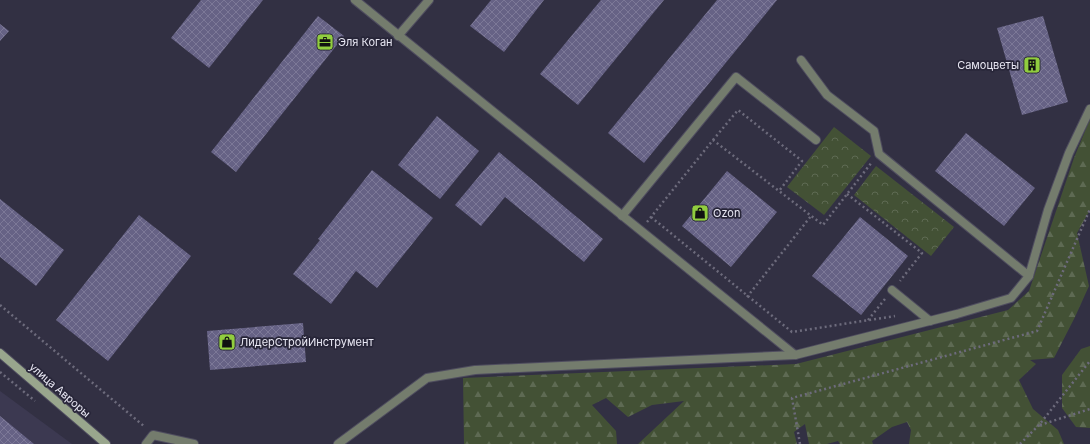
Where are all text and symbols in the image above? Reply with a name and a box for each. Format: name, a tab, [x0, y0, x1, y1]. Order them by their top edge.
office icon: Эля Коган	[315, 32, 335, 52]
place label: Эля Коган	[338, 35, 393, 49]
building icon: Самоцветы	[1022, 55, 1042, 75]
place label: Самоцветы	[957, 58, 1019, 72]
shop icon: Ozon	[690, 203, 710, 223]
place label: Ozon	[713, 206, 740, 220]
shop icon: ЛидерСтройИнструмент	[217, 332, 237, 352]
place label: ЛидерСтройИнструмент	[240, 335, 374, 349]
street label: улица Авроры	[27, 360, 93, 420]

